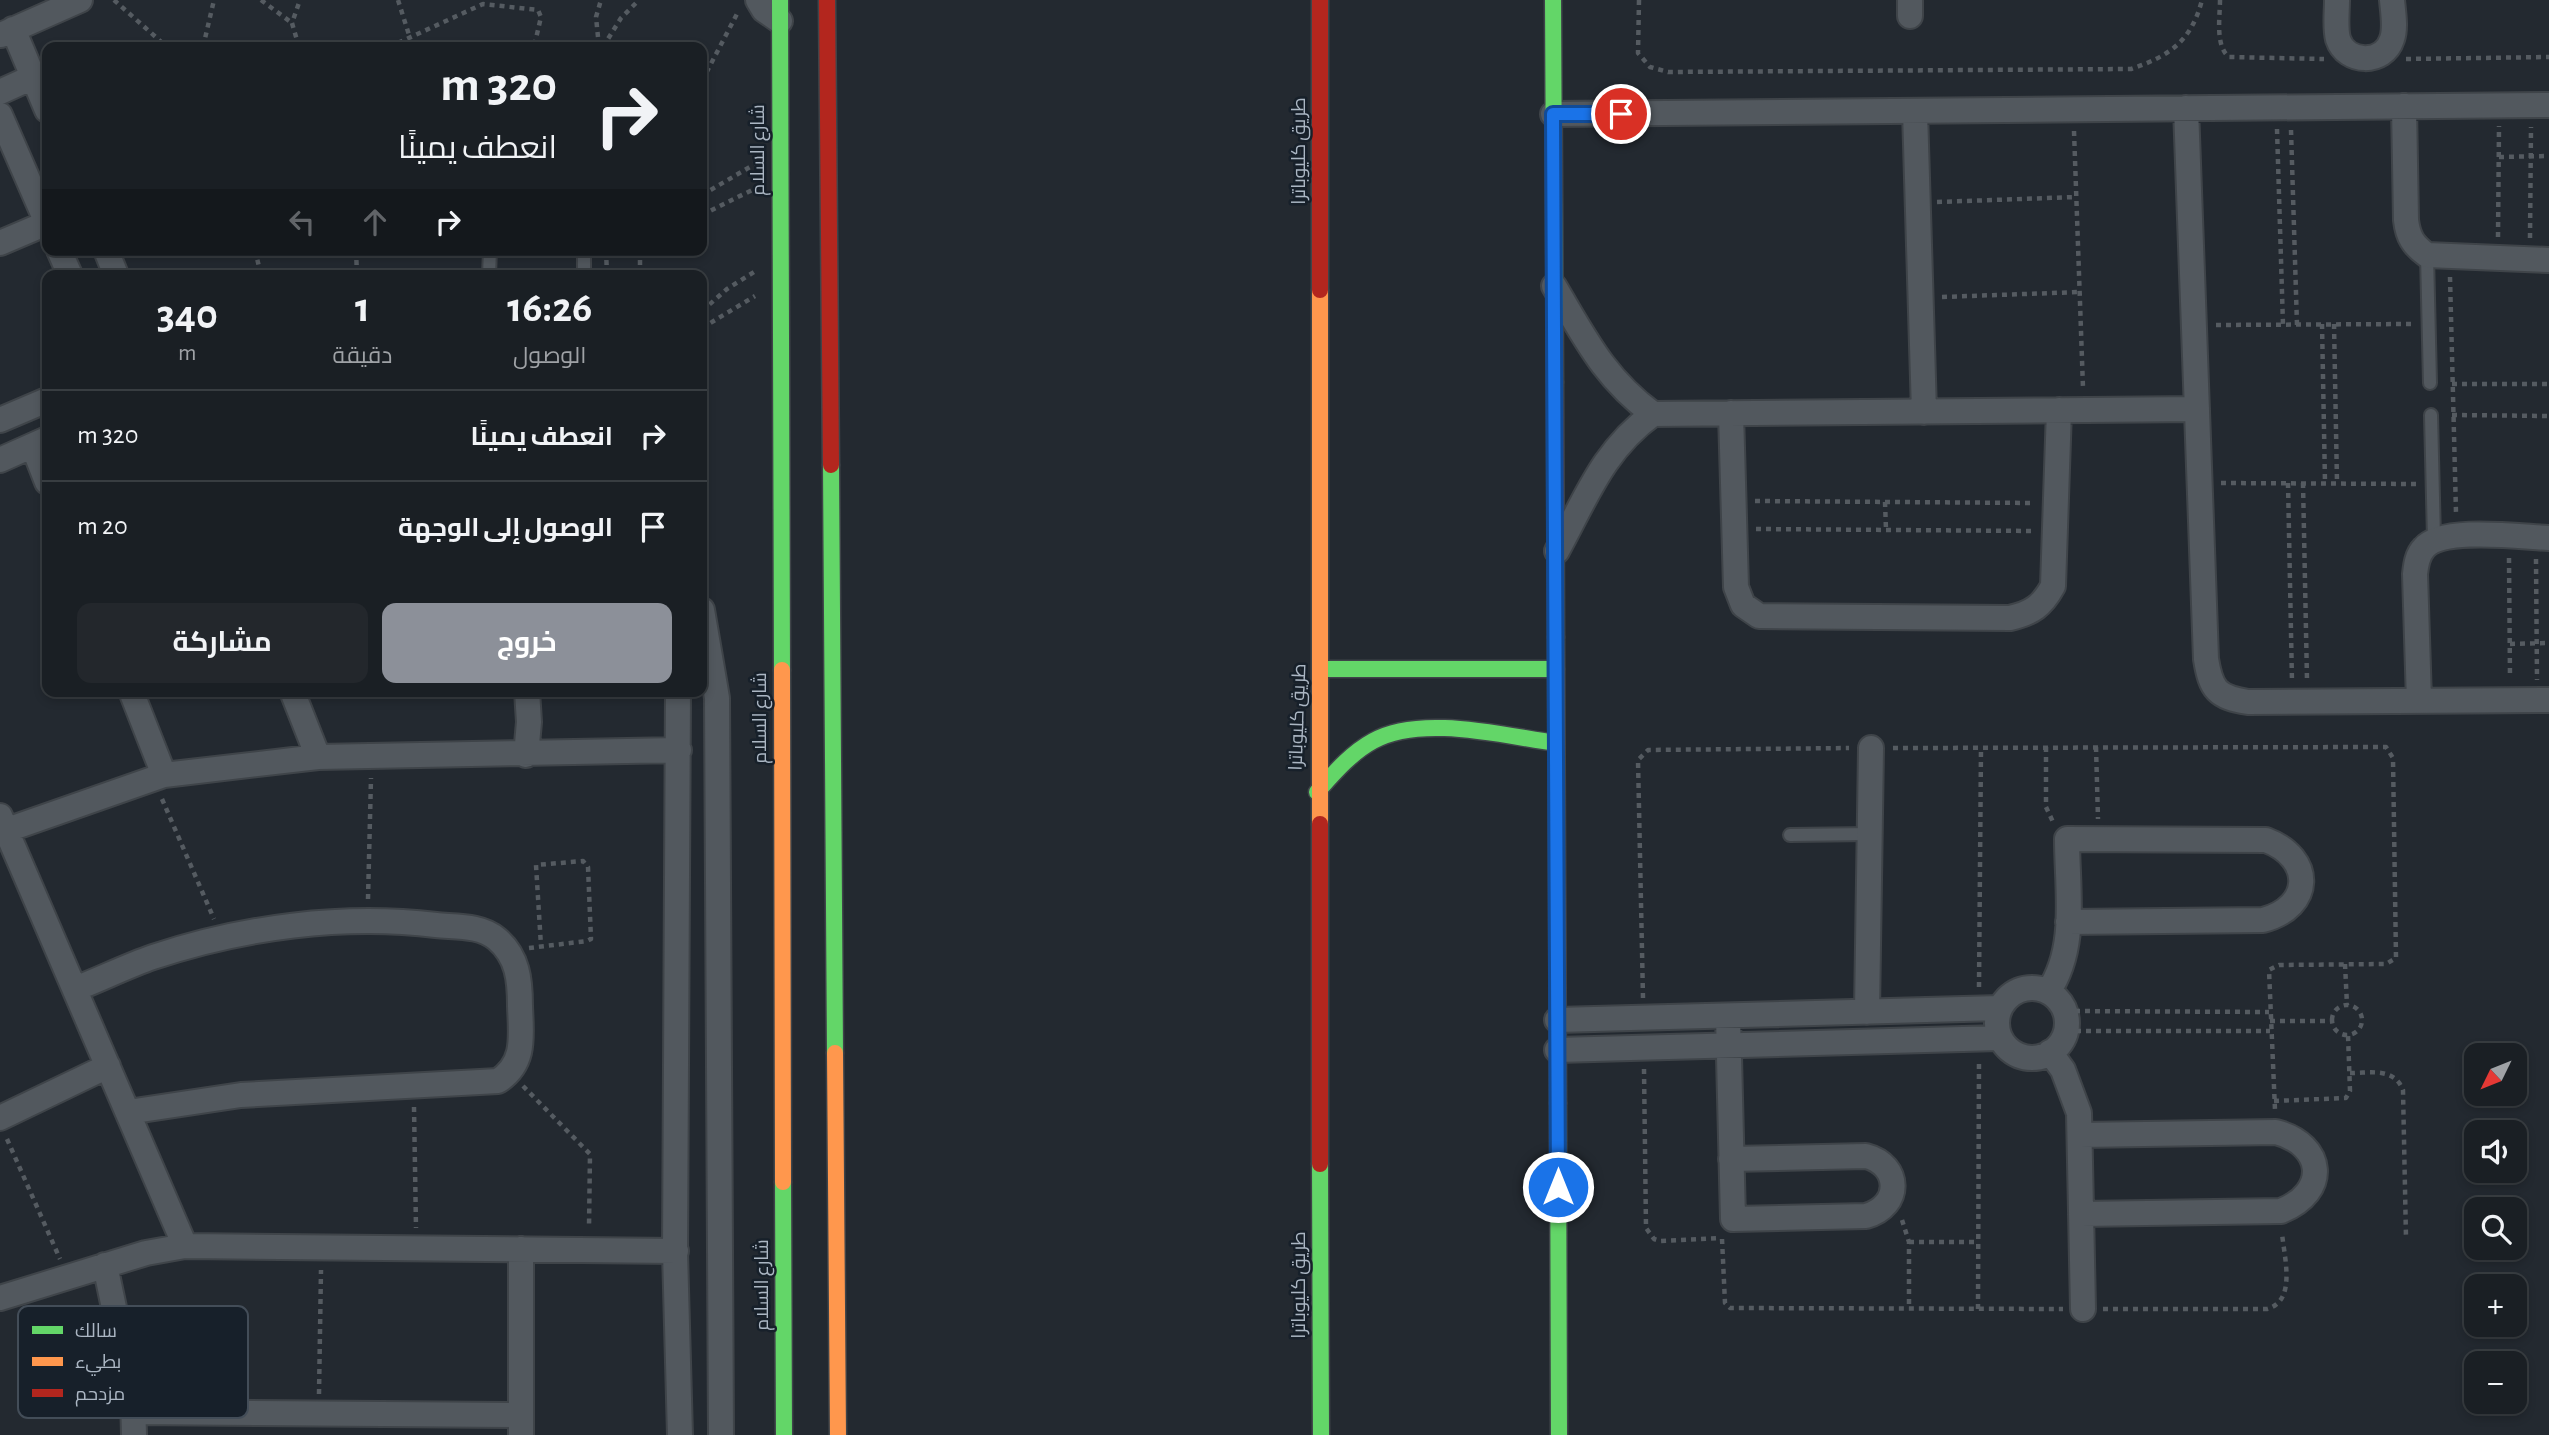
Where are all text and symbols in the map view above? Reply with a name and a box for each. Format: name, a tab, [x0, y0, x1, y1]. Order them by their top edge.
text: 320 m	[440, 61, 557, 110]
icon: right	[581, 70, 672, 161]
pin	[1591, 84, 1651, 144]
icon: arrive	[1602, 95, 1640, 133]
street label: طريق كليوباترا	[1290, 97, 1311, 205]
street label: شارع السلام	[748, 104, 771, 196]
text: انعطف يمينًا	[398, 132, 557, 164]
icon: left	[283, 203, 321, 241]
icon: ahead	[356, 203, 394, 241]
icon: right	[429, 203, 467, 241]
text: 1	[355, 287, 370, 329]
text: 16:26	[507, 287, 592, 329]
text: 340	[157, 294, 218, 336]
text: m	[178, 342, 197, 365]
text: دقيقة	[333, 345, 392, 368]
text: الوصول	[513, 345, 586, 368]
icon: right	[634, 417, 672, 455]
text: 320 m	[77, 422, 138, 448]
text: انعطف يمينًا	[470, 424, 613, 450]
icon: arrive	[634, 508, 672, 546]
text: 20 m	[77, 513, 128, 539]
text: الوصول إلى الوجهة	[398, 515, 613, 541]
button: مشاركة	[77, 603, 368, 683]
button: خروج	[382, 603, 672, 683]
street label: طريق كليوباترا	[1287, 663, 1311, 771]
street label: شارع السلام	[750, 672, 773, 764]
north arrow	[2464, 1043, 2527, 1106]
map controls	[2464, 1043, 2527, 1414]
button: sound	[2464, 1120, 2527, 1183]
position arrow	[1521, 1150, 1595, 1224]
button: search	[2464, 1197, 2527, 1260]
street label: طريق كليوباترا	[1290, 1231, 1311, 1339]
street label: شارع السلام	[752, 1239, 775, 1331]
button: +	[2464, 1274, 2527, 1337]
legend	[18, 1306, 248, 1418]
text: سالك	[75, 1322, 117, 1341]
button: −	[2464, 1351, 2527, 1414]
text: بطيء	[75, 1353, 121, 1376]
text: مزدحم	[75, 1385, 125, 1407]

